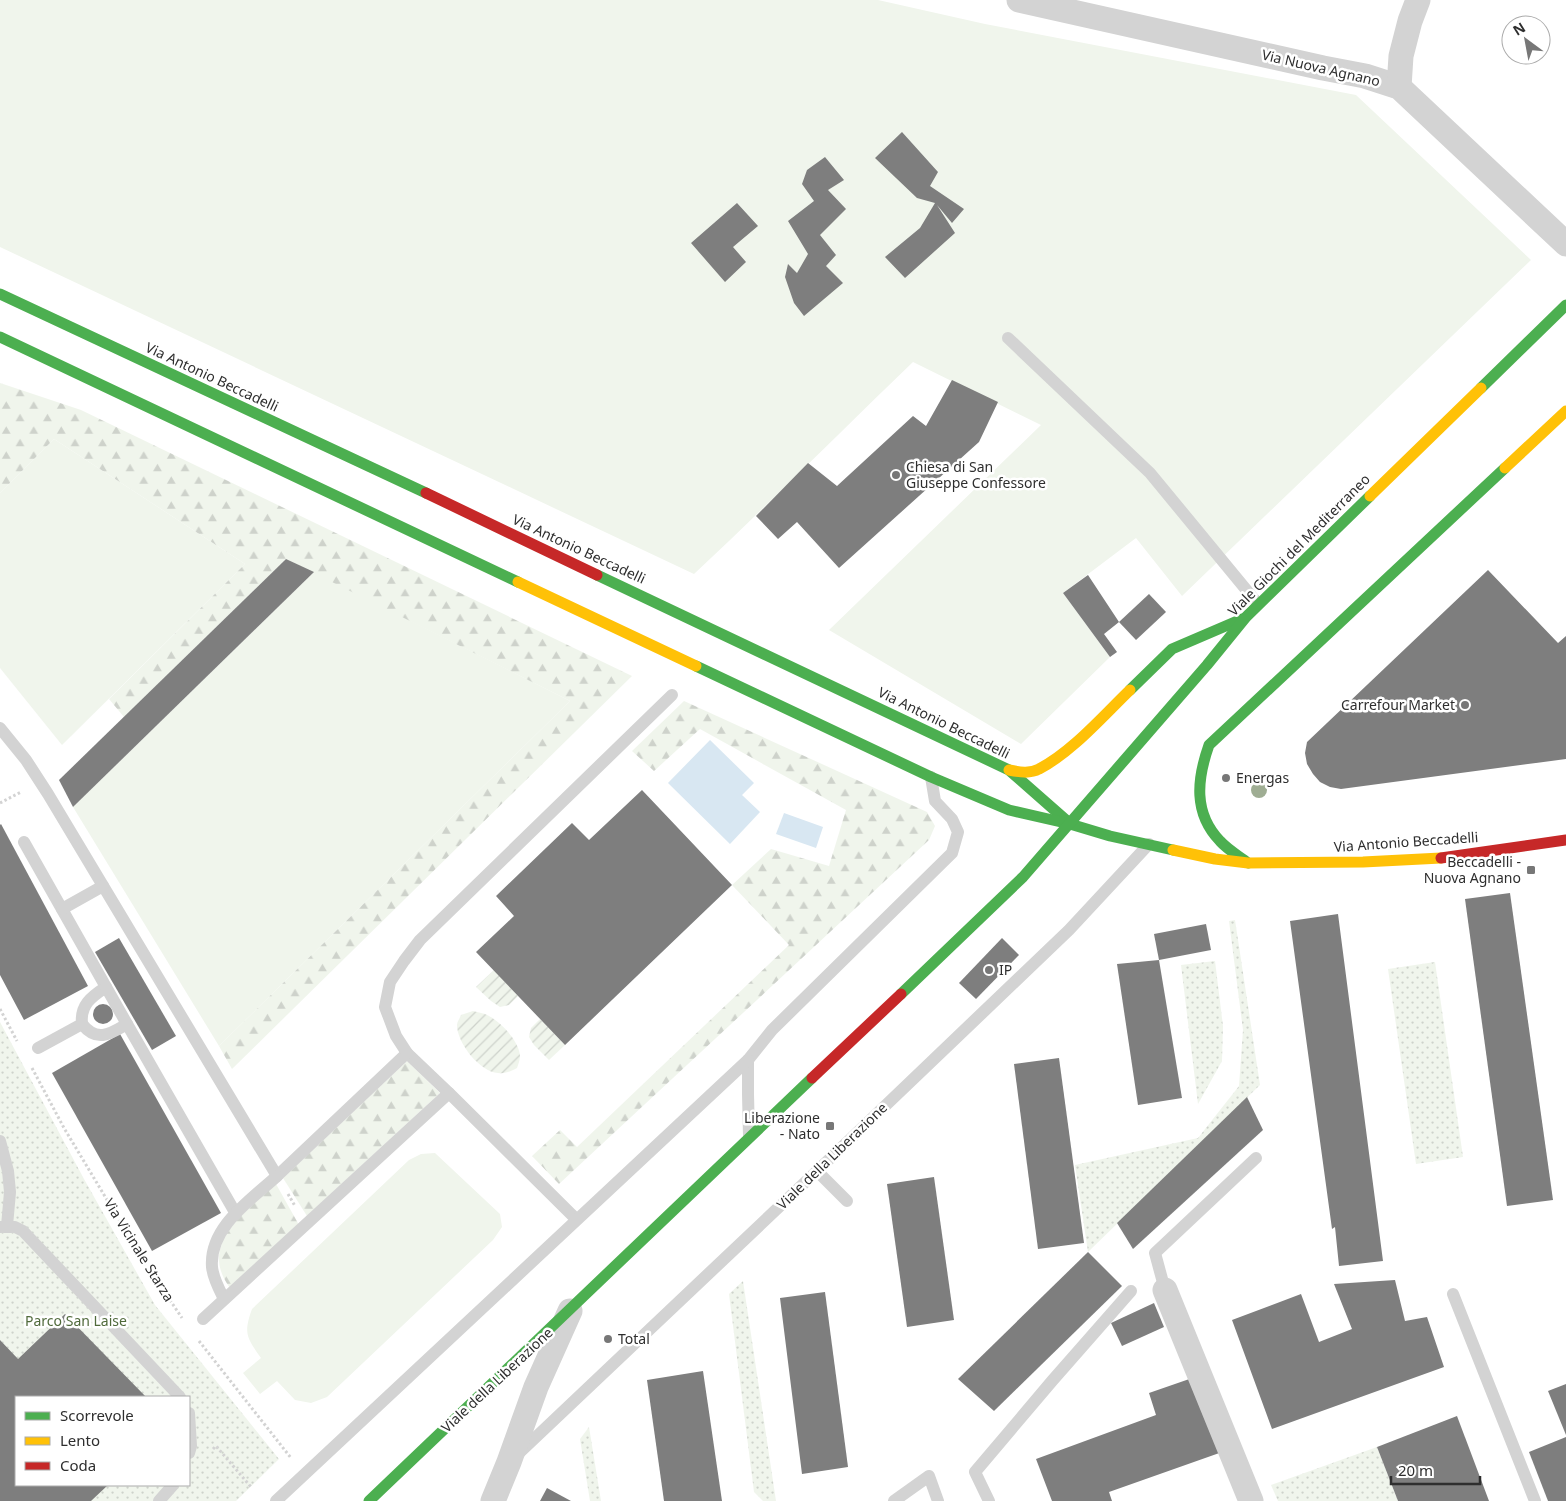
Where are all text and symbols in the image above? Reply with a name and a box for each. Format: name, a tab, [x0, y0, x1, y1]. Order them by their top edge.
north arrow	[1501, 15, 1551, 65]
text: N	[1509, 17, 1529, 40]
street label: Via Nuova Agnano	[1260, 45, 1382, 90]
street label: Via Antonio Beccadelli	[143, 337, 282, 416]
place label: Chiesa di San Giuseppe Confessore	[906, 457, 1046, 492]
marker: Chiesa di San Giuseppe Confessore	[890, 469, 902, 481]
street label: Viale Giochi del Mediterraneo	[1223, 469, 1374, 620]
street label: Via Antonio Beccadelli	[510, 509, 649, 588]
street label: Via Antonio Beccadelli	[875, 682, 1013, 763]
place label: Carrefour Market	[1341, 695, 1455, 714]
marker: Carrefour Market	[1459, 699, 1471, 711]
place label: Energas	[1236, 768, 1289, 787]
marker: Energas	[1220, 772, 1232, 784]
street label: Via Antonio Beccadelli	[1333, 827, 1479, 856]
place label: Beccadelli - Nuova Agnano	[1424, 852, 1521, 887]
marker: Beccadelli - Nuova Agnano	[1525, 864, 1537, 876]
place label: IP	[999, 960, 1012, 979]
marker: IP	[983, 964, 995, 976]
street label: Viale della Liberazione	[772, 1098, 891, 1213]
place label: Liberazione - Nato	[744, 1108, 820, 1143]
marker: Liberazione - Nato	[824, 1120, 836, 1132]
street label: Via Vicinale Starza	[100, 1195, 179, 1305]
park label: Parco San Laise	[25, 1311, 127, 1330]
street label: Viale della Liberazione	[437, 1323, 557, 1436]
place label: Total	[618, 1329, 650, 1348]
marker: Total	[602, 1333, 614, 1345]
legend	[15, 1396, 190, 1486]
text: Scorrevole	[60, 1405, 134, 1425]
text: Lento	[60, 1430, 100, 1450]
scale bar	[1391, 1454, 1480, 1486]
text: Coda	[60, 1455, 96, 1475]
text: 20 m	[1398, 1460, 1433, 1480]

